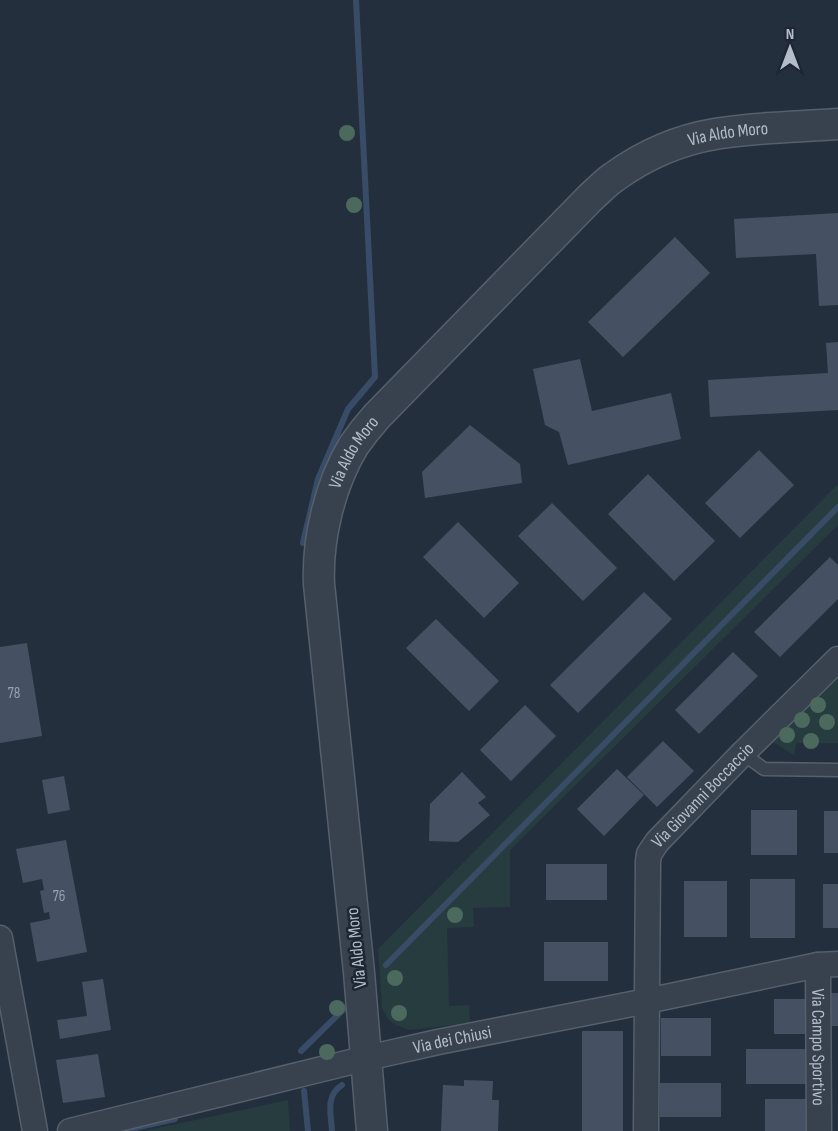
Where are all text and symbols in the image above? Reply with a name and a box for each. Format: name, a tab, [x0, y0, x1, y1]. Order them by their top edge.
north arrow	[760, 18, 820, 78]
text: N	[786, 25, 794, 44]
street label: Via Aldo Moro	[685, 118, 769, 151]
street label: Via Aldo Moro	[325, 412, 383, 492]
house number: 78	[8, 684, 20, 703]
street label: Via Giovanni Boccaccio	[647, 738, 758, 852]
house number: 76	[53, 887, 65, 906]
street label: Via Aldo Moro	[342, 907, 371, 989]
street label: Via Campo Sportivo	[807, 988, 829, 1106]
street label: Via dei Chiusi	[411, 1022, 493, 1058]

